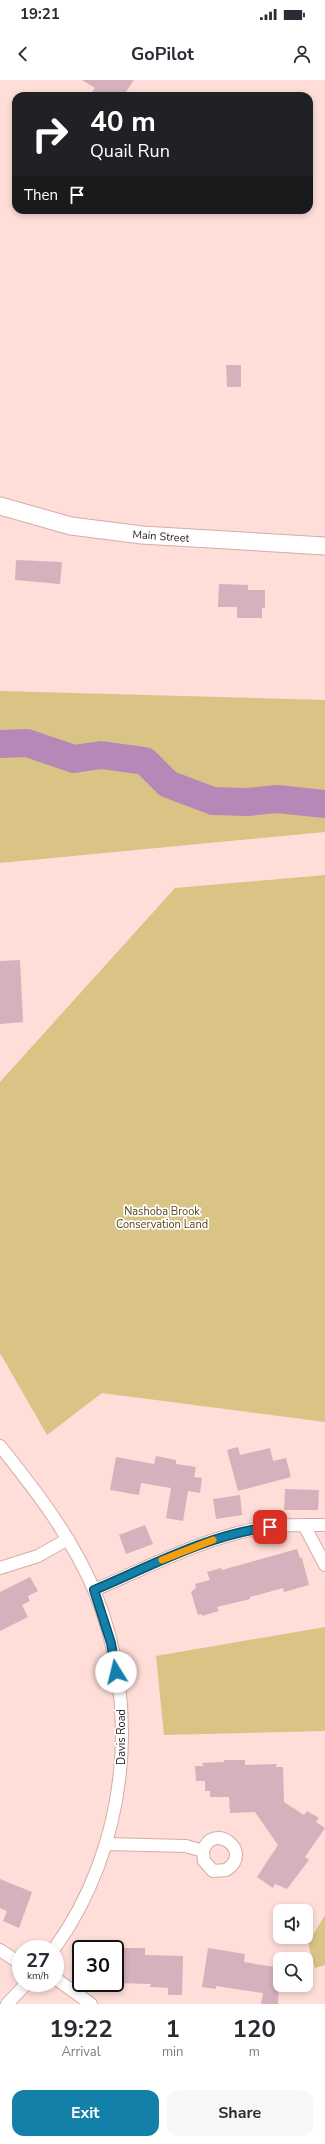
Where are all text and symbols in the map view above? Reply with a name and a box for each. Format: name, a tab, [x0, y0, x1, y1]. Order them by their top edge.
text: 19:21	[20, 4, 60, 24]
text: GoPilot	[131, 42, 194, 66]
icon: back	[12, 43, 34, 65]
icon: person	[291, 43, 313, 65]
text: 40 m	[90, 103, 156, 141]
icon: right	[24, 108, 76, 160]
text: Quail Run	[90, 139, 170, 163]
icon: arrive	[66, 184, 88, 206]
text: Then	[24, 185, 58, 205]
street label: Main Street	[132, 527, 190, 546]
park label: Nashoba Brook Conservation Land	[116, 1204, 208, 1232]
pin	[253, 1510, 287, 1544]
icon: arrive	[259, 1516, 281, 1538]
position arrow	[95, 1651, 137, 1693]
street label: Davis Road	[114, 1709, 129, 1765]
map controls	[273, 1904, 313, 1992]
button: sound	[273, 1904, 313, 1944]
speed limit sign: 30	[72, 1940, 124, 1992]
text: 27	[26, 1947, 50, 1974]
button: search	[273, 1952, 313, 1992]
text: km/h	[27, 1969, 49, 1983]
text: 19:22	[49, 2013, 113, 2045]
text: 1	[165, 2013, 180, 2045]
text: 120	[233, 2013, 276, 2045]
text: Arrival	[61, 2043, 101, 2061]
text: min	[162, 2043, 183, 2061]
text: m	[249, 2043, 260, 2061]
button: Exit	[12, 2090, 159, 2136]
button: Share	[167, 2090, 313, 2136]

